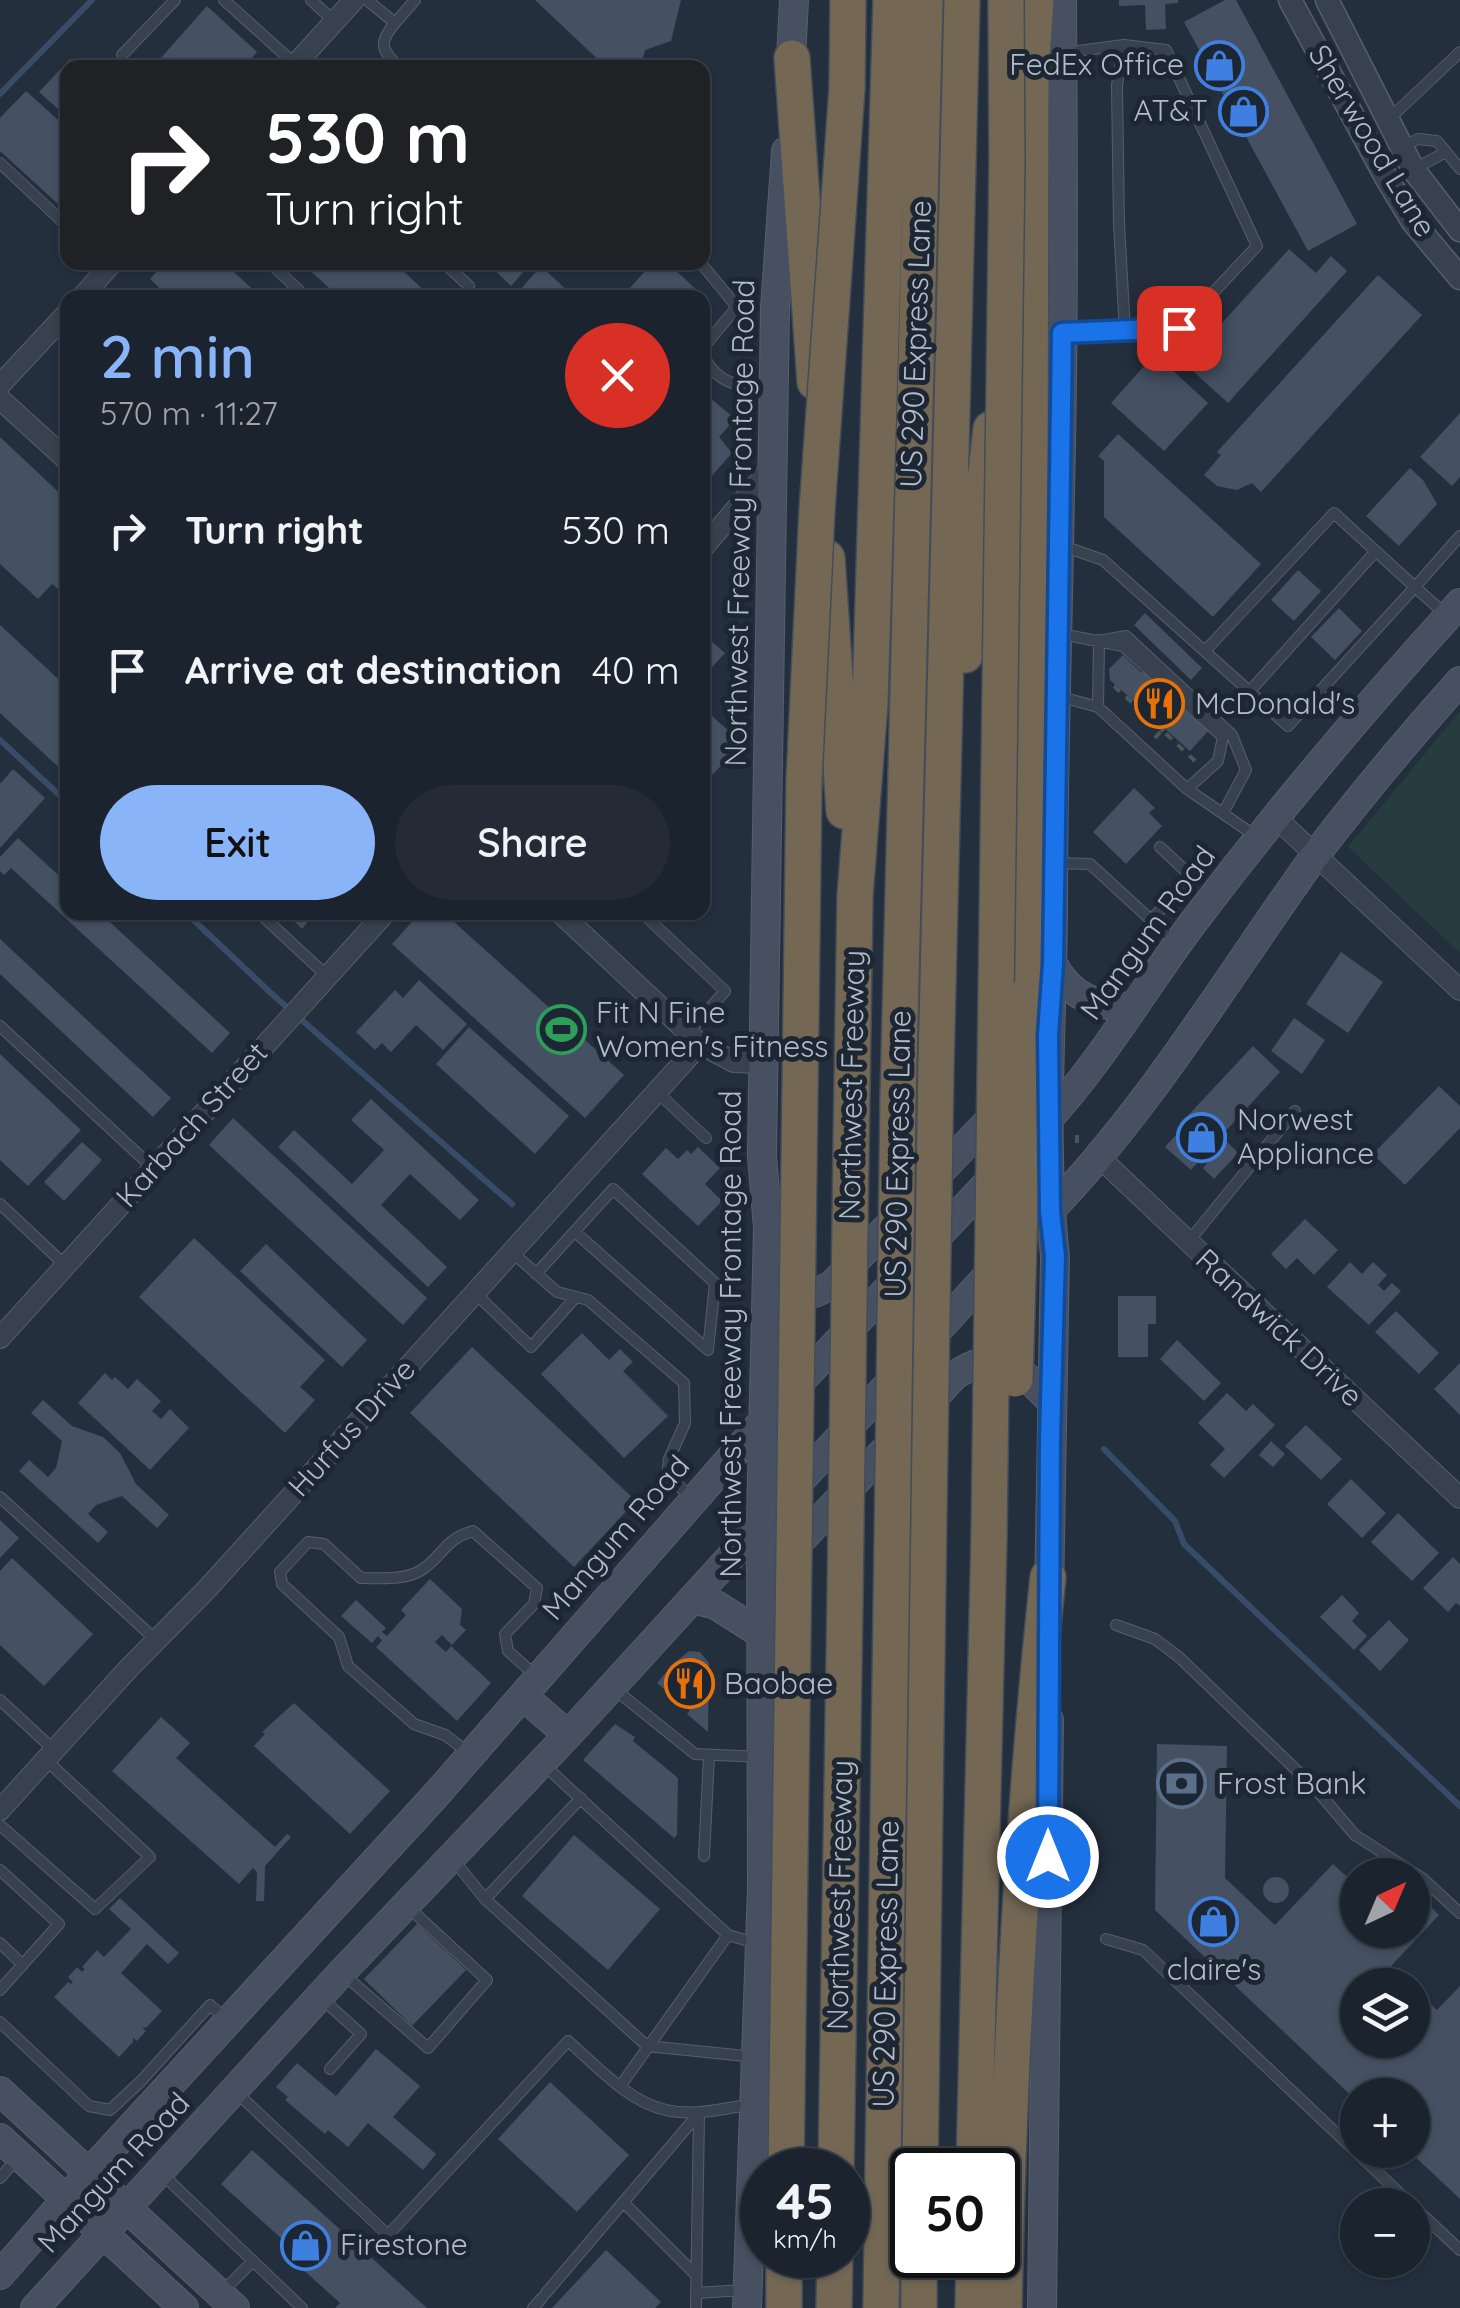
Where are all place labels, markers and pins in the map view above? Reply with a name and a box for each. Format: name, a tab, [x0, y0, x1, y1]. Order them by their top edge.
shop icon: FedEx Office	[1193, 39, 1245, 91]
place label: FedEx Office	[1009, 45, 1184, 83]
shop icon: AT&T	[1217, 85, 1269, 137]
place label: AT&T	[1133, 91, 1208, 129]
pin	[1137, 286, 1222, 371]
restaurant icon: McDonald's	[1134, 678, 1186, 730]
place label: McDonald's	[1195, 684, 1355, 722]
place label: Fit N Fine Women's Fitness	[596, 993, 828, 1065]
sports icon: Fit N Fine Women's Fitness	[535, 1004, 587, 1056]
place label: Norwest Appliance	[1237, 1100, 1374, 1172]
shop icon: Norwest Appliance	[1176, 1111, 1228, 1163]
restaurant icon: Baobae	[663, 1658, 715, 1710]
place label: Baobae	[724, 1664, 833, 1702]
bank icon: Frost Bank	[1156, 1758, 1208, 1810]
place label: Frost Bank	[1217, 1764, 1366, 1802]
shop icon: claire's	[1188, 1895, 1240, 1947]
place label: claire's	[1167, 1950, 1261, 1988]
shop icon: Firestone	[279, 2219, 331, 2271]
place label: Firestone	[340, 2225, 468, 2263]

